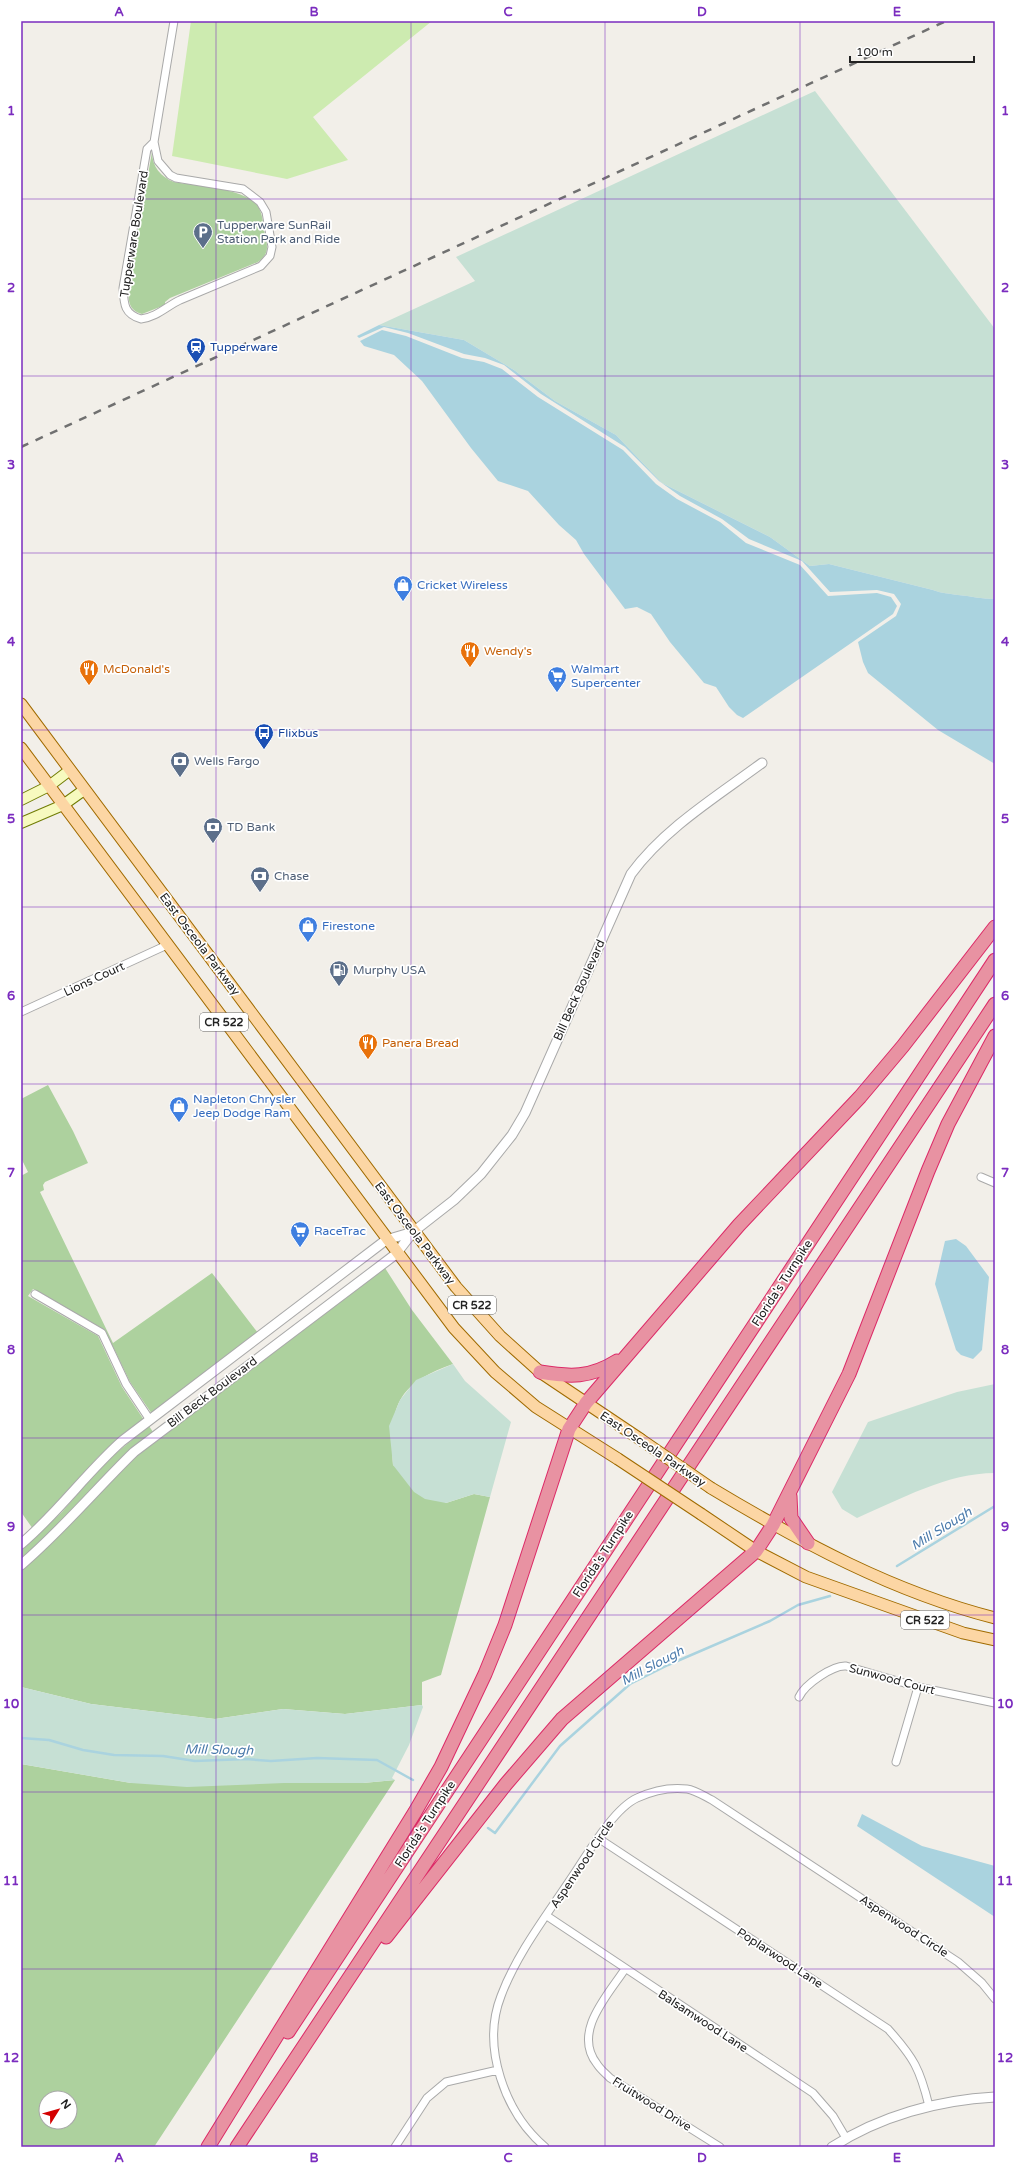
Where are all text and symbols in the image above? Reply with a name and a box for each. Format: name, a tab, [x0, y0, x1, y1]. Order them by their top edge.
text: A	[114, 4, 124, 20]
text: B	[309, 4, 319, 20]
text: C	[503, 4, 513, 20]
text: D	[697, 4, 707, 20]
text: E	[893, 4, 901, 20]
scale bar	[850, 38, 974, 64]
text: 100 m	[856, 45, 893, 59]
text: 1	[7, 103, 15, 119]
text: 1	[1001, 103, 1009, 119]
street label: Tupperware Boulevard	[117, 169, 151, 299]
place label: Tupperware SunRail Station Park and Ride	[217, 218, 340, 246]
parking icon: Tupperware SunRail Station Park and Ride	[192, 221, 214, 249]
text: 2	[7, 280, 15, 296]
text: 2	[1001, 280, 1009, 296]
station icon: Tupperware	[185, 336, 207, 364]
place label: Tupperware	[210, 340, 278, 354]
text: 3	[7, 457, 15, 473]
text: 3	[1001, 457, 1009, 473]
shop icon: Cricket Wireless	[392, 574, 414, 602]
place label: Cricket Wireless	[417, 578, 508, 592]
text: 4	[7, 634, 16, 650]
text: 4	[1001, 634, 1010, 650]
restaurant icon: Wendy's	[459, 640, 481, 668]
place label: Wendy's	[484, 644, 532, 658]
restaurant icon: McDonald's	[78, 658, 100, 686]
place label: McDonald's	[103, 662, 170, 676]
place label: Walmart Supercenter	[571, 662, 641, 690]
supermarket icon: Walmart Supercenter	[546, 665, 568, 693]
bus stop icon: Flixbus	[253, 722, 275, 750]
place label: Flixbus	[278, 726, 319, 740]
bank icon: Wells Fargo	[169, 750, 191, 778]
place label: Wells Fargo	[194, 754, 260, 768]
text: 5	[7, 811, 15, 827]
text: 5	[1001, 811, 1009, 827]
bank icon: TD Bank	[202, 816, 224, 844]
place label: TD Bank	[227, 820, 276, 834]
bank icon: Chase	[249, 865, 271, 893]
place label: Chase	[274, 869, 309, 883]
street label: East Osceola Parkway	[157, 890, 243, 998]
shop icon: Firestone	[297, 915, 319, 943]
place label: Firestone	[322, 919, 375, 933]
street label: Bill Beck Boulevard	[550, 937, 608, 1043]
street label: Lions Court	[61, 959, 127, 999]
fuel station icon: Murphy USA	[328, 959, 350, 987]
place label: Murphy USA	[353, 963, 426, 977]
text: 6	[7, 988, 15, 1004]
text: 6	[1001, 988, 1009, 1004]
road number: CR 522	[200, 1013, 248, 1031]
restaurant icon: Panera Bread	[357, 1032, 379, 1060]
place label: Panera Bread	[382, 1036, 459, 1050]
place label: Napleton Chrysler Jeep Dodge Ram	[193, 1092, 296, 1120]
shop icon: Napleton Chrysler Jeep Dodge Ram	[168, 1095, 190, 1123]
text: 7	[7, 1165, 15, 1181]
text: 7	[1001, 1165, 1009, 1181]
street label: East Osceola Parkway	[372, 1179, 458, 1287]
supermarket icon: RaceTrac	[289, 1220, 311, 1248]
place label: RaceTrac	[314, 1224, 366, 1238]
street label: Florida's Turnpike	[749, 1237, 815, 1329]
road number: CR 522	[448, 1296, 496, 1314]
text: 8	[7, 1342, 15, 1358]
text: 8	[1001, 1342, 1009, 1358]
street label: Bill Beck Boulevard	[164, 1354, 260, 1430]
street label: East Osceola Parkway	[597, 1408, 709, 1490]
water label: Mill Slough	[908, 1503, 976, 1554]
street label: Florida's Turnpike	[570, 1508, 636, 1600]
text: 9	[7, 1519, 15, 1535]
text: 9	[1001, 1519, 1009, 1535]
road number: CR 522	[901, 1611, 949, 1629]
water label: Mill Slough	[618, 1642, 687, 1689]
street label: Sunwood Court	[847, 1661, 937, 1697]
text: 10	[3, 1696, 19, 1712]
text: 10	[997, 1696, 1013, 1712]
water label: Mill Slough	[185, 1741, 254, 1759]
street label: Florida's Turnpike	[392, 1778, 458, 1870]
street label: Aspenwood Circle	[547, 1817, 617, 1911]
text: 11	[3, 1873, 19, 1889]
text: 11	[997, 1873, 1013, 1889]
street label: Aspenwood Circle	[857, 1892, 951, 1960]
street label: Poplarwood Lane	[734, 1925, 826, 1991]
street label: Balsamwood Lane	[656, 1987, 751, 2055]
text: 12	[3, 2050, 19, 2066]
text: 12	[997, 2050, 1013, 2066]
street label: Fruitwood Drive	[610, 2074, 694, 2134]
north arrow	[38, 2090, 78, 2130]
text: N	[58, 2097, 73, 2112]
text: A	[114, 2150, 124, 2166]
text: B	[309, 2150, 319, 2166]
text: C	[503, 2150, 513, 2166]
text: D	[697, 2150, 707, 2166]
text: E	[893, 2150, 901, 2166]

